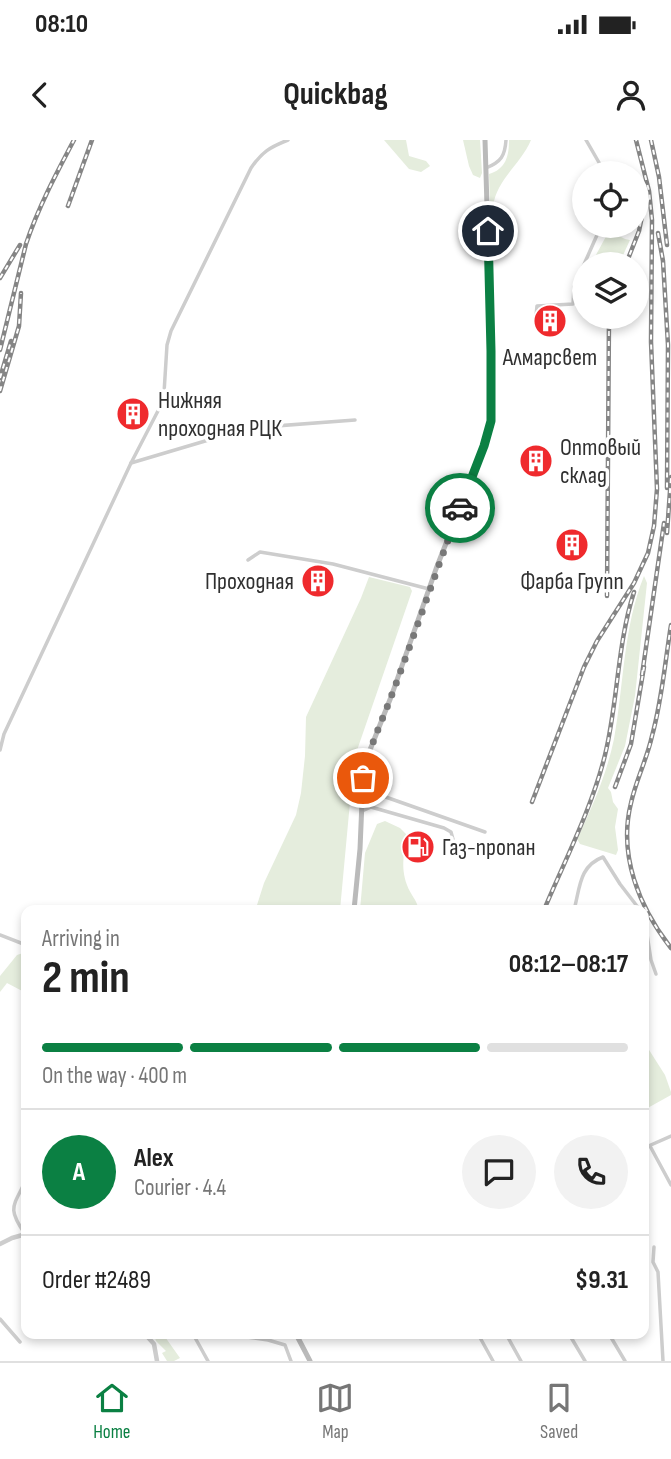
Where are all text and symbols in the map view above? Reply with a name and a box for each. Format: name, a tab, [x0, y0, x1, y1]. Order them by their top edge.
text: 08:10	[35, 9, 88, 40]
text: Quickbag	[283, 75, 388, 114]
icon: back	[21, 76, 59, 114]
icon: person	[612, 76, 650, 114]
map controls	[572, 161, 649, 329]
button: locate	[572, 161, 649, 238]
pin	[458, 201, 518, 261]
icon: home	[469, 212, 507, 250]
button: layers	[572, 252, 649, 329]
building icon: Алмарсвет	[531, 302, 569, 340]
place label: Алмарсвет	[502, 343, 597, 372]
place label: Нижняя проходная РЦК	[158, 386, 282, 443]
building icon: Нижняя проходная РЦК	[114, 395, 152, 433]
place label: Оптовый склад	[560, 433, 641, 490]
building icon: Оптовый склад	[517, 442, 555, 480]
courier	[425, 473, 495, 543]
icon: car	[441, 489, 479, 527]
building icon: Фарба Групп	[553, 526, 591, 564]
building icon: Проходная	[299, 562, 337, 600]
place label: Проходная	[205, 567, 294, 596]
place label: Фарба Групп	[520, 567, 624, 596]
pin	[333, 748, 393, 808]
icon: bag	[344, 759, 382, 797]
fuel station icon: Газ-пропан	[399, 828, 437, 866]
place label: Газ-пропан	[442, 833, 536, 862]
text: Arriving in	[42, 925, 120, 953]
text: 08:12–08:17	[509, 949, 628, 980]
text: 2 min	[42, 951, 130, 1006]
text: On the way · 400 m	[42, 1062, 187, 1090]
button: chat	[462, 1135, 536, 1209]
button: phone	[554, 1135, 628, 1209]
text: Alex	[134, 1143, 174, 1174]
text: A	[73, 1157, 85, 1188]
text: Courier · 4.4	[134, 1174, 226, 1202]
text: Order #2489	[42, 1265, 151, 1296]
text: $9.31	[575, 1265, 628, 1296]
tab: Home	[93, 1379, 131, 1444]
tab: Map	[316, 1379, 354, 1444]
tab: Saved	[540, 1379, 578, 1444]

